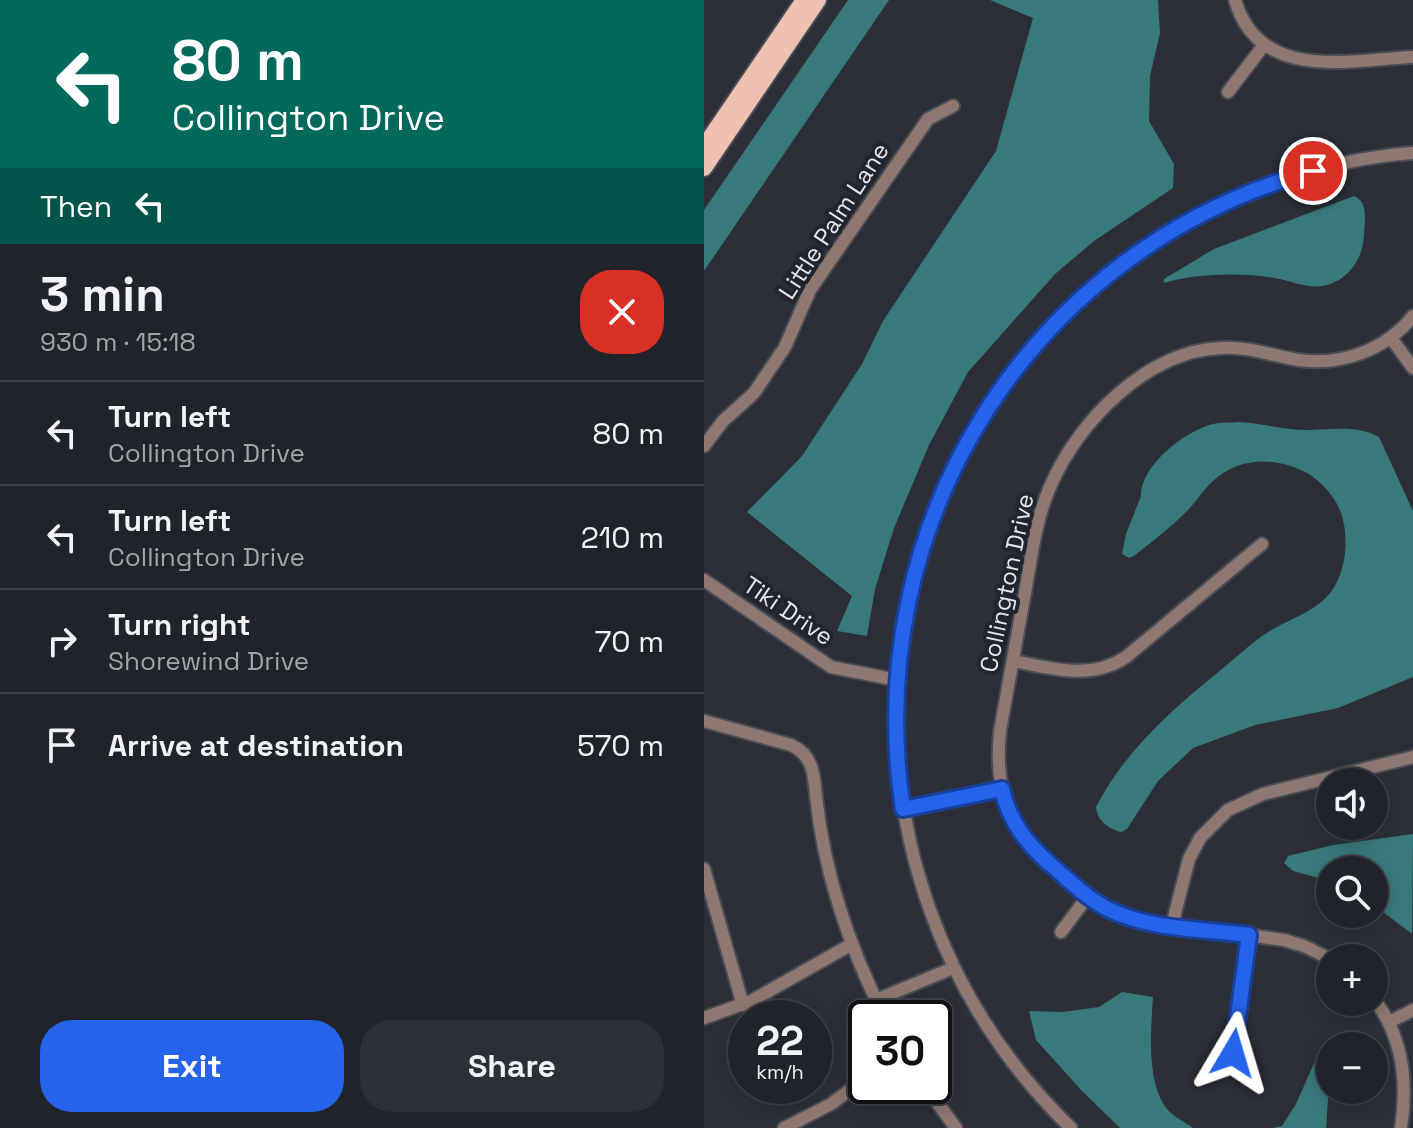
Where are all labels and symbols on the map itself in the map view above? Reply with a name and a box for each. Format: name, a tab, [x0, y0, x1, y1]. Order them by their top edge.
street label: Little Palm Lane	[771, 137, 896, 305]
pin	[1279, 137, 1347, 205]
street label: Collington Drive	[972, 491, 1041, 675]
street label: Tiki Drive	[737, 569, 839, 652]
speed limit sign: 30	[848, 1000, 952, 1104]
position arrow	[1191, 1011, 1275, 1095]

